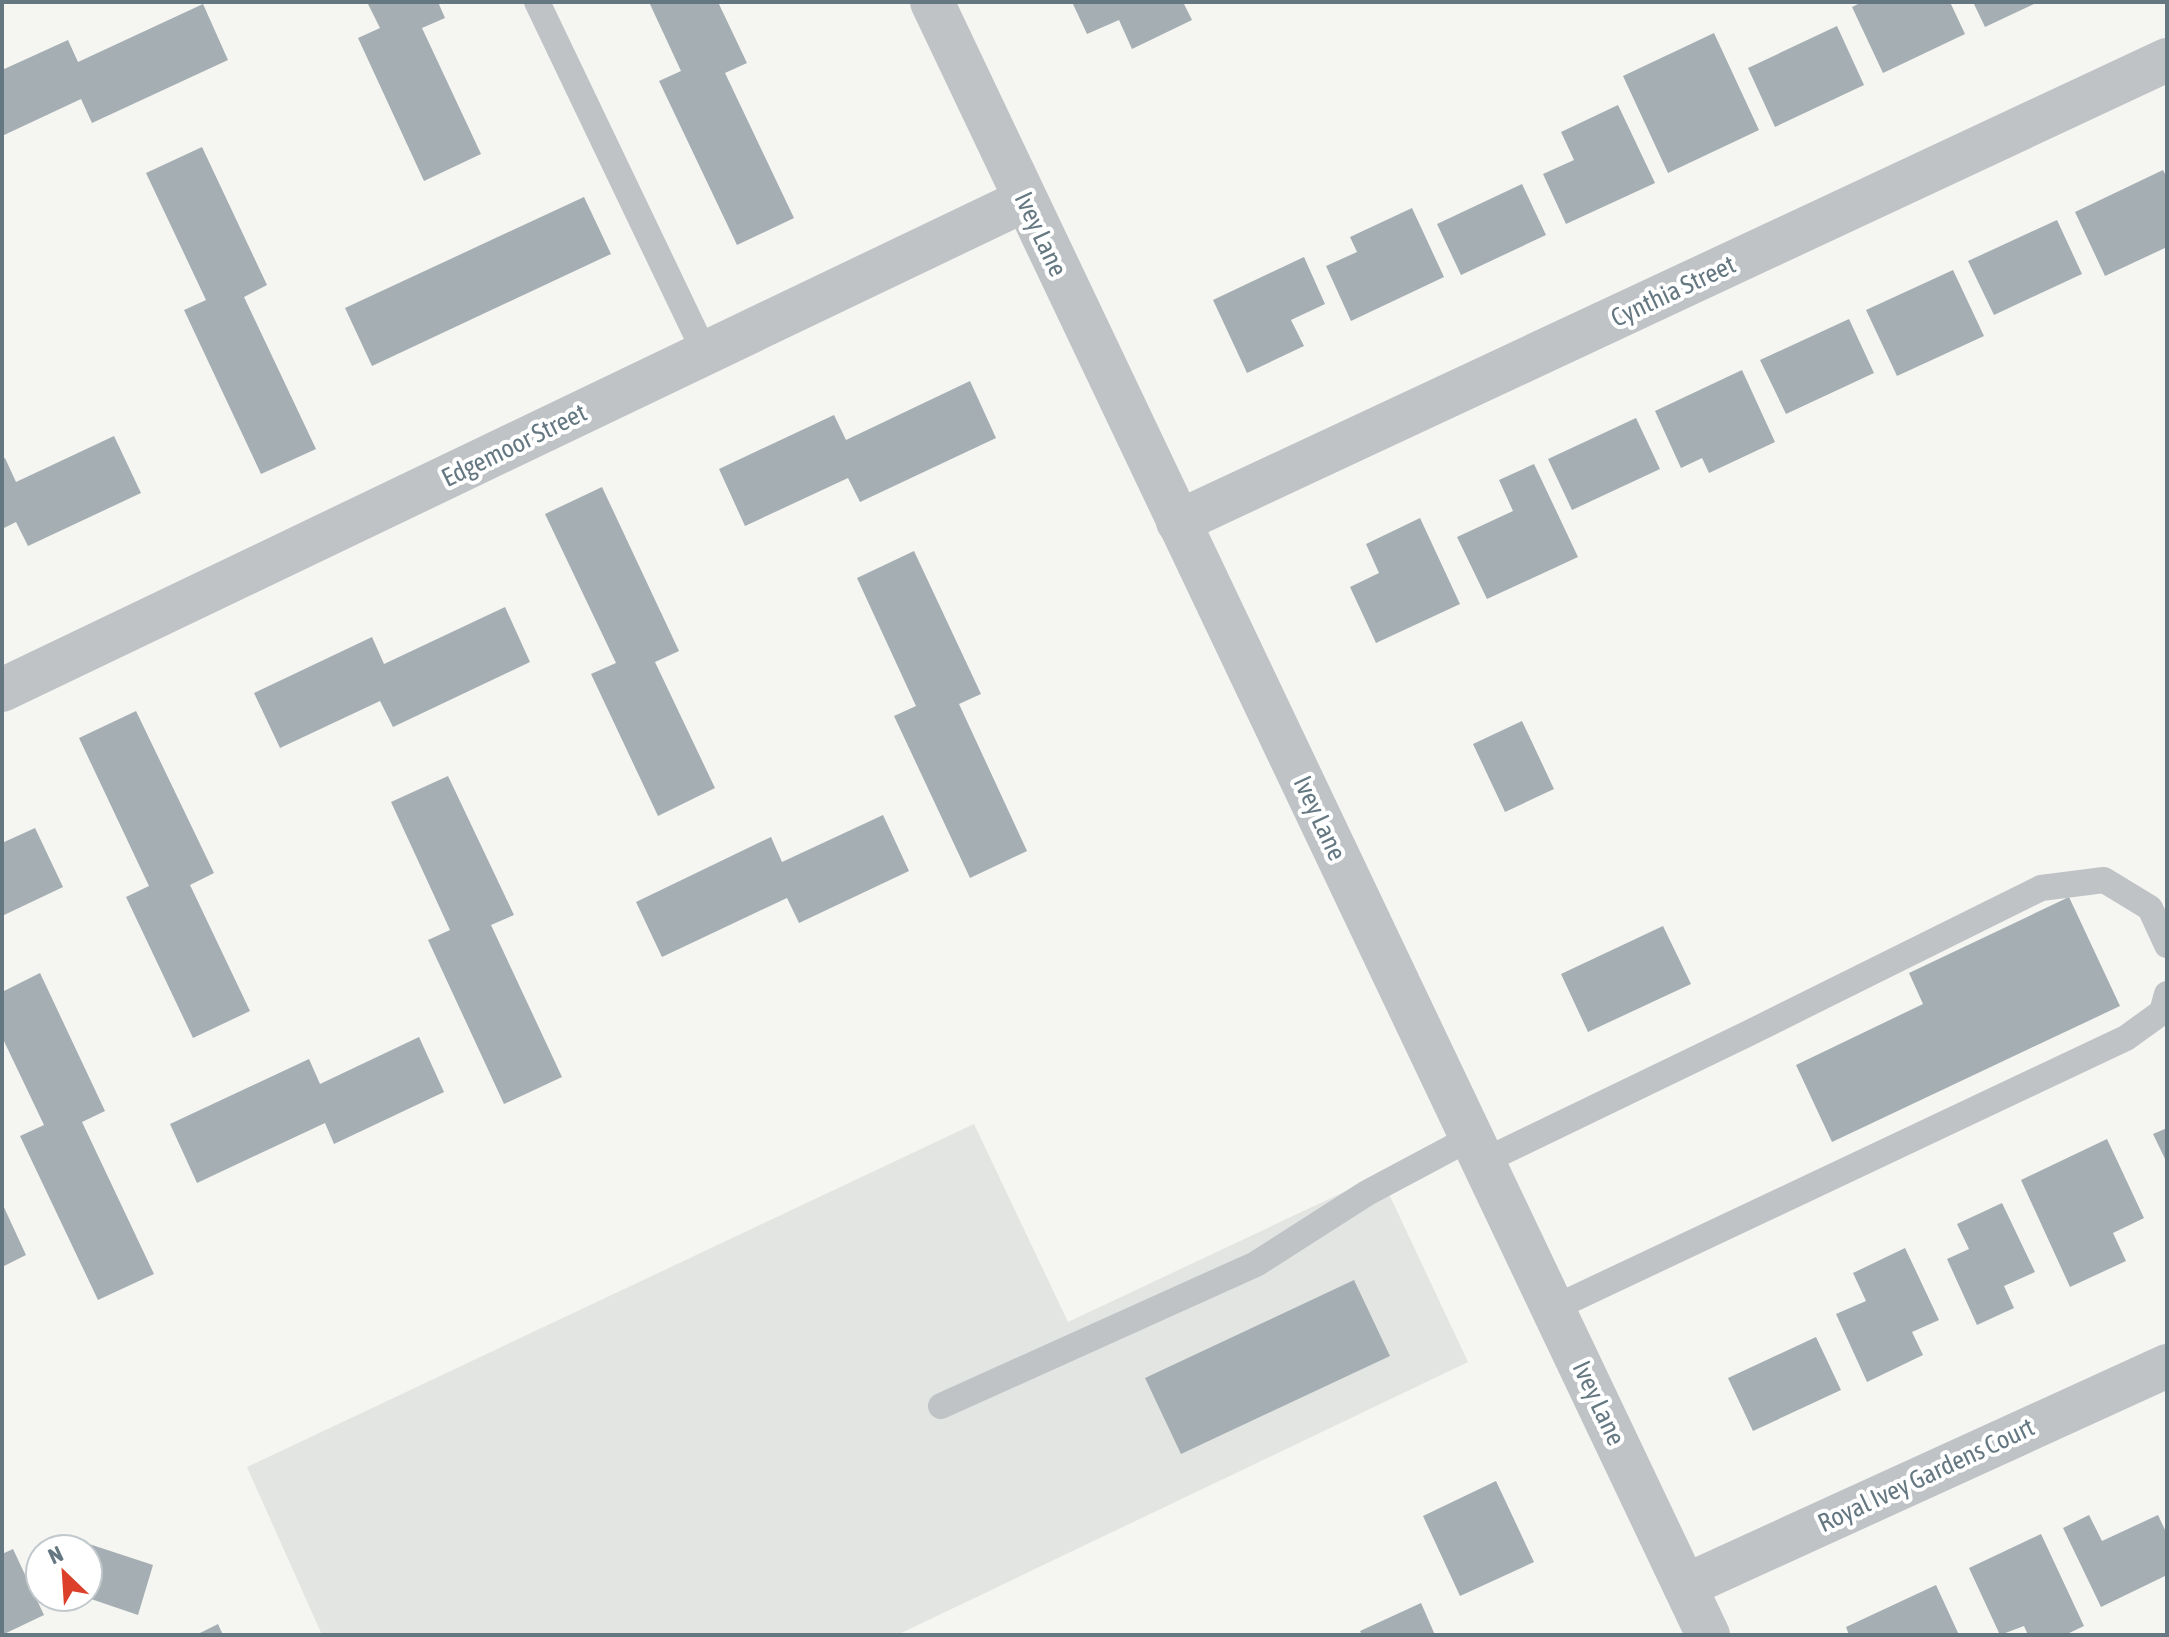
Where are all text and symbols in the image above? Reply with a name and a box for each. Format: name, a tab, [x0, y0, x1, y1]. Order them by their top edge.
street label: Ivey Lane	[1008, 187, 1074, 281]
street label: Cynthia Street	[1606, 249, 1740, 333]
street label: Edgemoor Street	[437, 397, 591, 493]
street label: Ivey Lane	[1287, 771, 1353, 865]
street label: Ivey Lane	[1566, 1356, 1632, 1450]
street label: Royal Ivey Gardens Court	[1813, 1412, 2039, 1538]
north arrow	[24, 1533, 104, 1613]
text: N	[44, 1540, 67, 1569]

